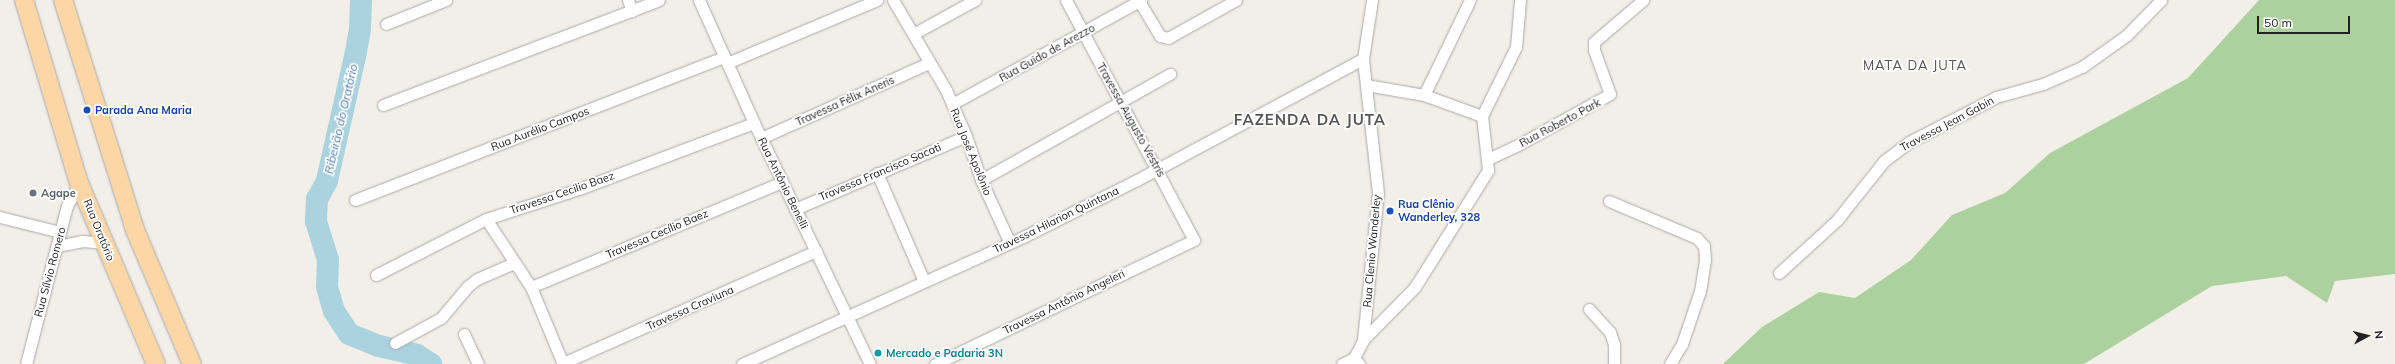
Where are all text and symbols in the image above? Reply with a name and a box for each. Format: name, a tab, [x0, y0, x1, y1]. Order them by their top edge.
scale bar	[2259, 8, 2352, 34]
text: 50 m	[2264, 15, 2292, 30]
street label: Rua Guido de Arezzo	[997, 21, 1097, 85]
district label: MATA DA JUTA	[1863, 57, 1967, 73]
street label: Travessa Augusto Vestris	[1094, 61, 1168, 179]
water label: Ribeirão do Oratório	[321, 63, 361, 175]
street label: Travessa Félix Aneris	[793, 73, 897, 129]
street label: Travessa Jean Gabin	[1898, 94, 1996, 154]
street label: Rua Roberto Park	[1517, 96, 1603, 150]
place label: Parada Ana Maria	[95, 103, 192, 117]
street label: Rua Aurélio Campos	[489, 104, 591, 154]
marker: Parada Ana Maria	[82, 105, 92, 115]
street label: Rua José Apolônio	[947, 106, 995, 198]
district label: FAZENDA DA JUTA	[1234, 111, 1386, 129]
street label: Rua Antônio Benelli	[755, 135, 811, 231]
street label: Travessa Francisco Sacati	[817, 140, 943, 204]
street label: Travessa Cecilio Baez	[508, 169, 616, 217]
street label: Travessa Hilarion Quintana	[991, 184, 1121, 256]
place label: Agape	[41, 186, 76, 200]
marker: Agape	[28, 188, 38, 198]
street label: Rua Clenio Wanderley	[1360, 194, 1384, 308]
street label: Rua Oratório	[81, 197, 117, 263]
place label: Rua Clênio Wanderley, 328	[1398, 198, 1480, 224]
street label: Travessa Cecílio Baez	[604, 206, 710, 262]
marker: Rua Clênio Wanderley, 328	[1385, 206, 1395, 216]
street label: Rua Sílvio Romero	[32, 225, 68, 319]
street label: Travessa Antônio Angeleri	[1001, 267, 1127, 337]
street label: Travessa Craviuna	[644, 283, 736, 333]
north arrow	[2347, 316, 2387, 356]
text: N	[2371, 330, 2386, 340]
place label: Mercado e Padaria 3N	[886, 346, 1003, 360]
marker: Mercado e Padaria 3N	[873, 348, 883, 358]

